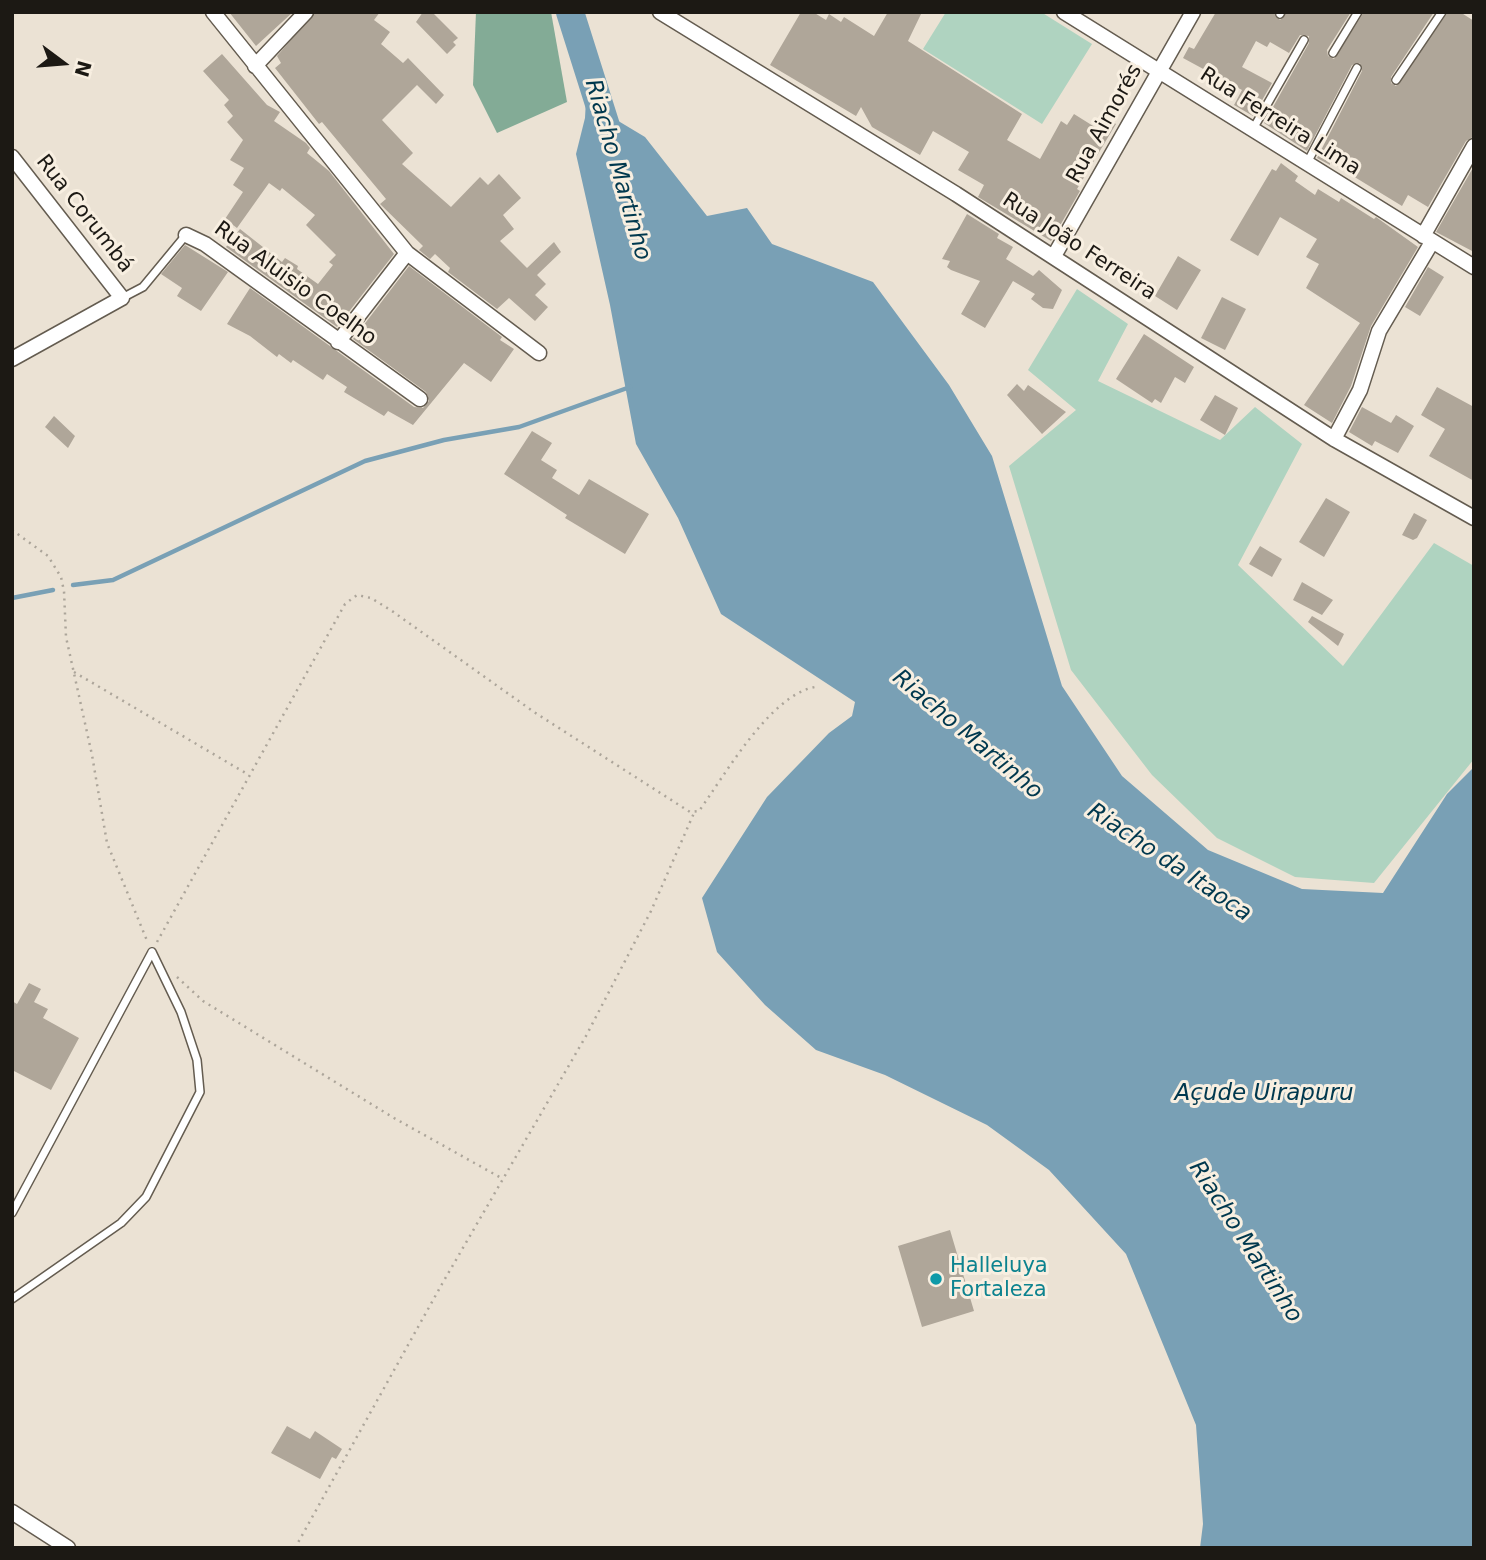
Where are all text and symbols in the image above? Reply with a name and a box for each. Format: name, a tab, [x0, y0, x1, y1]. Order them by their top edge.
north arrow	[28, 28, 98, 98]
text: N	[70, 58, 96, 79]
street label: Rua Aimorés	[1062, 60, 1148, 188]
street label: Rua Ferreira Lima	[1195, 62, 1365, 182]
water label: Riacho Martinho	[578, 76, 656, 264]
street label: Rua Corumbá	[30, 150, 138, 278]
street label: Rua João Ferreira	[997, 188, 1161, 306]
street label: Rua Aluisio Coelho	[209, 217, 381, 351]
water label: Riacho Martinho	[886, 664, 1048, 806]
water label: Riacho da Itaoca	[1082, 798, 1256, 928]
water label: Açude Uirapuru	[1174, 1080, 1354, 1108]
water label: Riacho Martinho	[1182, 1156, 1308, 1328]
place label: Halleluya Fortaleza	[950, 1254, 1048, 1304]
marker: Halleluya Fortaleza	[928, 1271, 944, 1287]

